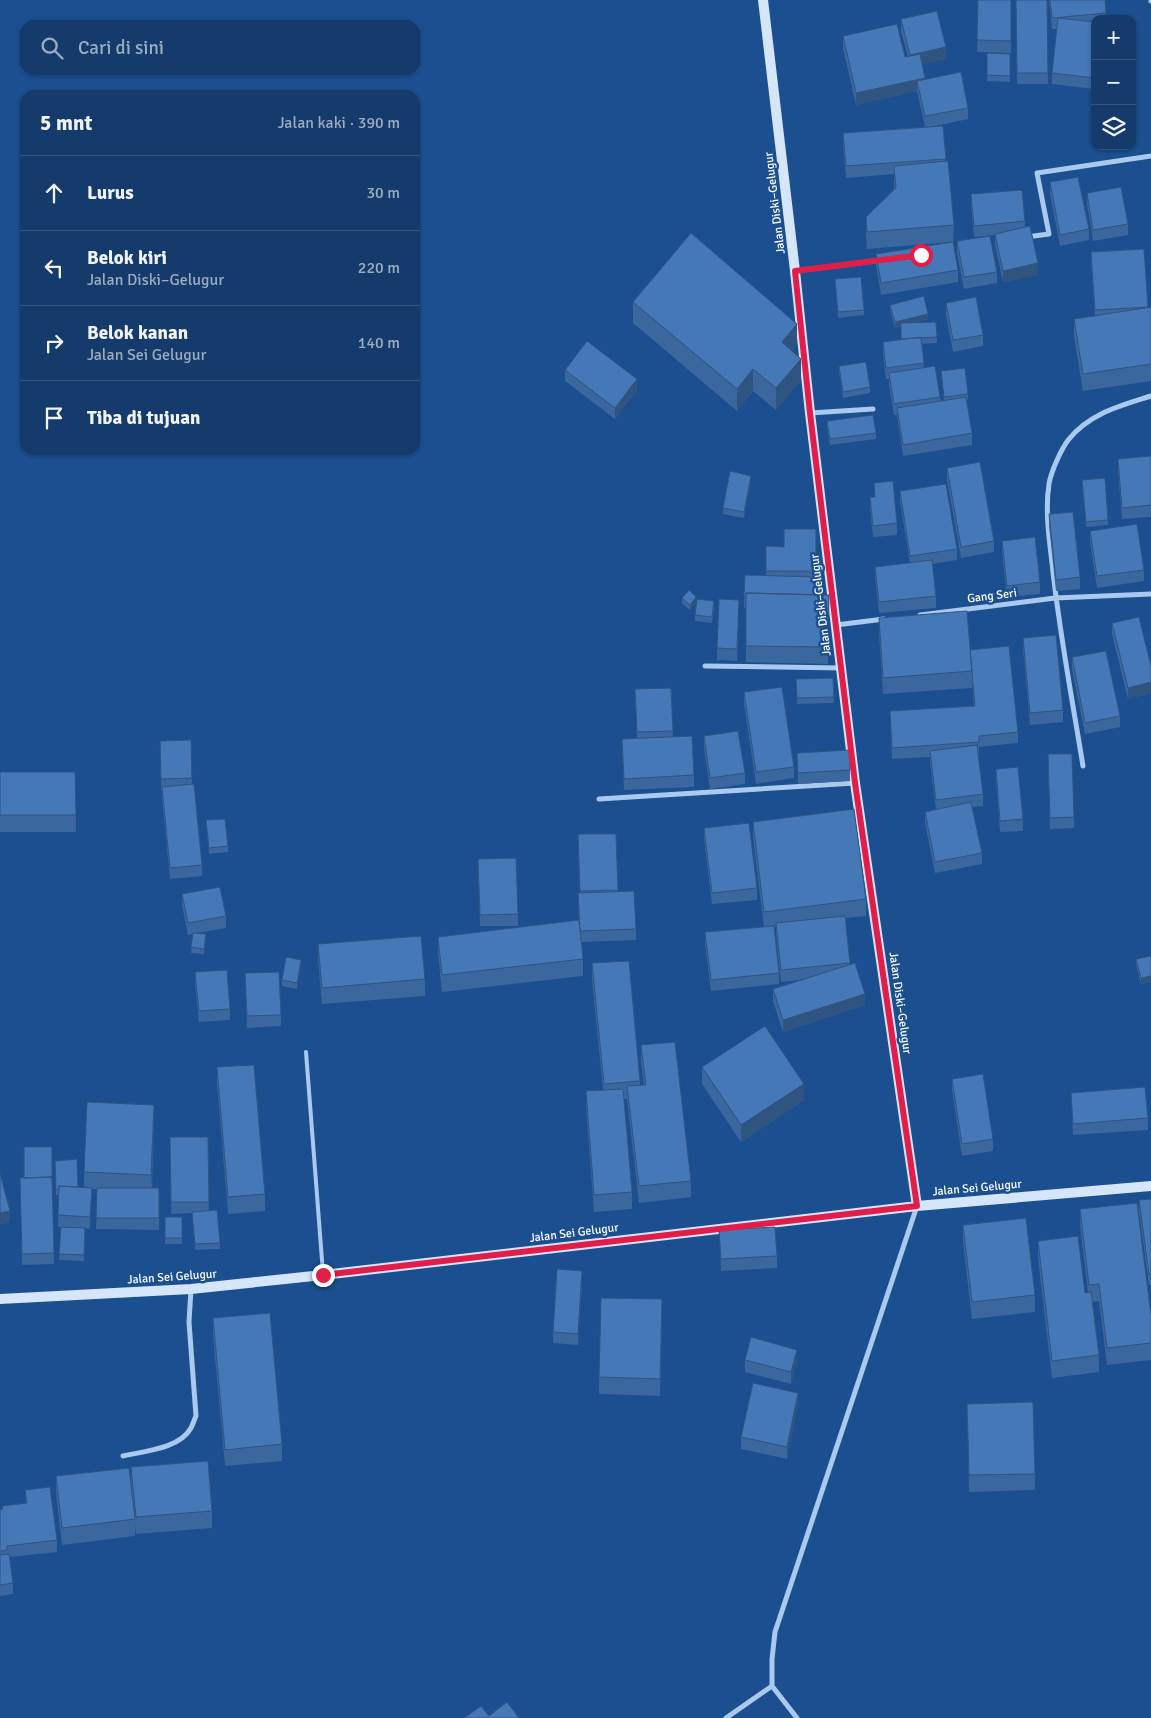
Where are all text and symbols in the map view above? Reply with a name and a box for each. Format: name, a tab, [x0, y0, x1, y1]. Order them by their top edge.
map controls	[1091, 15, 1136, 150]
button: +	[1091, 15, 1136, 60]
search box	[20, 20, 420, 75]
icon: search	[38, 34, 66, 62]
text: Cari di sini	[78, 36, 164, 60]
button: −	[1091, 60, 1136, 105]
button: layers	[1091, 105, 1136, 150]
text: 5 mnt	[40, 110, 92, 136]
text: Jalan kaki · 390 m	[278, 113, 400, 133]
street label: Jalan Diski–Gelugur	[761, 150, 789, 255]
icon: ahead	[40, 179, 68, 207]
text: Lurus	[87, 181, 134, 205]
text: 30 m	[366, 183, 400, 203]
route start	[910, 244, 933, 267]
text: Belok kiri	[87, 246, 167, 270]
icon: left	[40, 254, 68, 282]
text: 220 m	[358, 258, 400, 278]
text: Jalan Diski–Gelugur	[87, 270, 224, 290]
text: Belok kanan	[87, 321, 188, 345]
icon: right	[40, 329, 68, 357]
text: 140 m	[358, 333, 400, 353]
text: Jalan Sei Gelugur	[87, 345, 206, 365]
icon: arrive	[40, 404, 68, 432]
text: Tiba di tujuan	[87, 406, 200, 430]
street label: Jalan Diski–Gelugur	[807, 552, 835, 657]
street label: Gang Seri	[966, 586, 1018, 606]
street label: Jalan Diski–Gelugur	[885, 951, 915, 1056]
street label: Jalan Sei Gelugur	[932, 1177, 1023, 1199]
street label: Jalan Sei Gelugur	[529, 1220, 620, 1246]
route end	[312, 1264, 335, 1287]
street label: Jalan Sei Gelugur	[127, 1266, 218, 1288]

